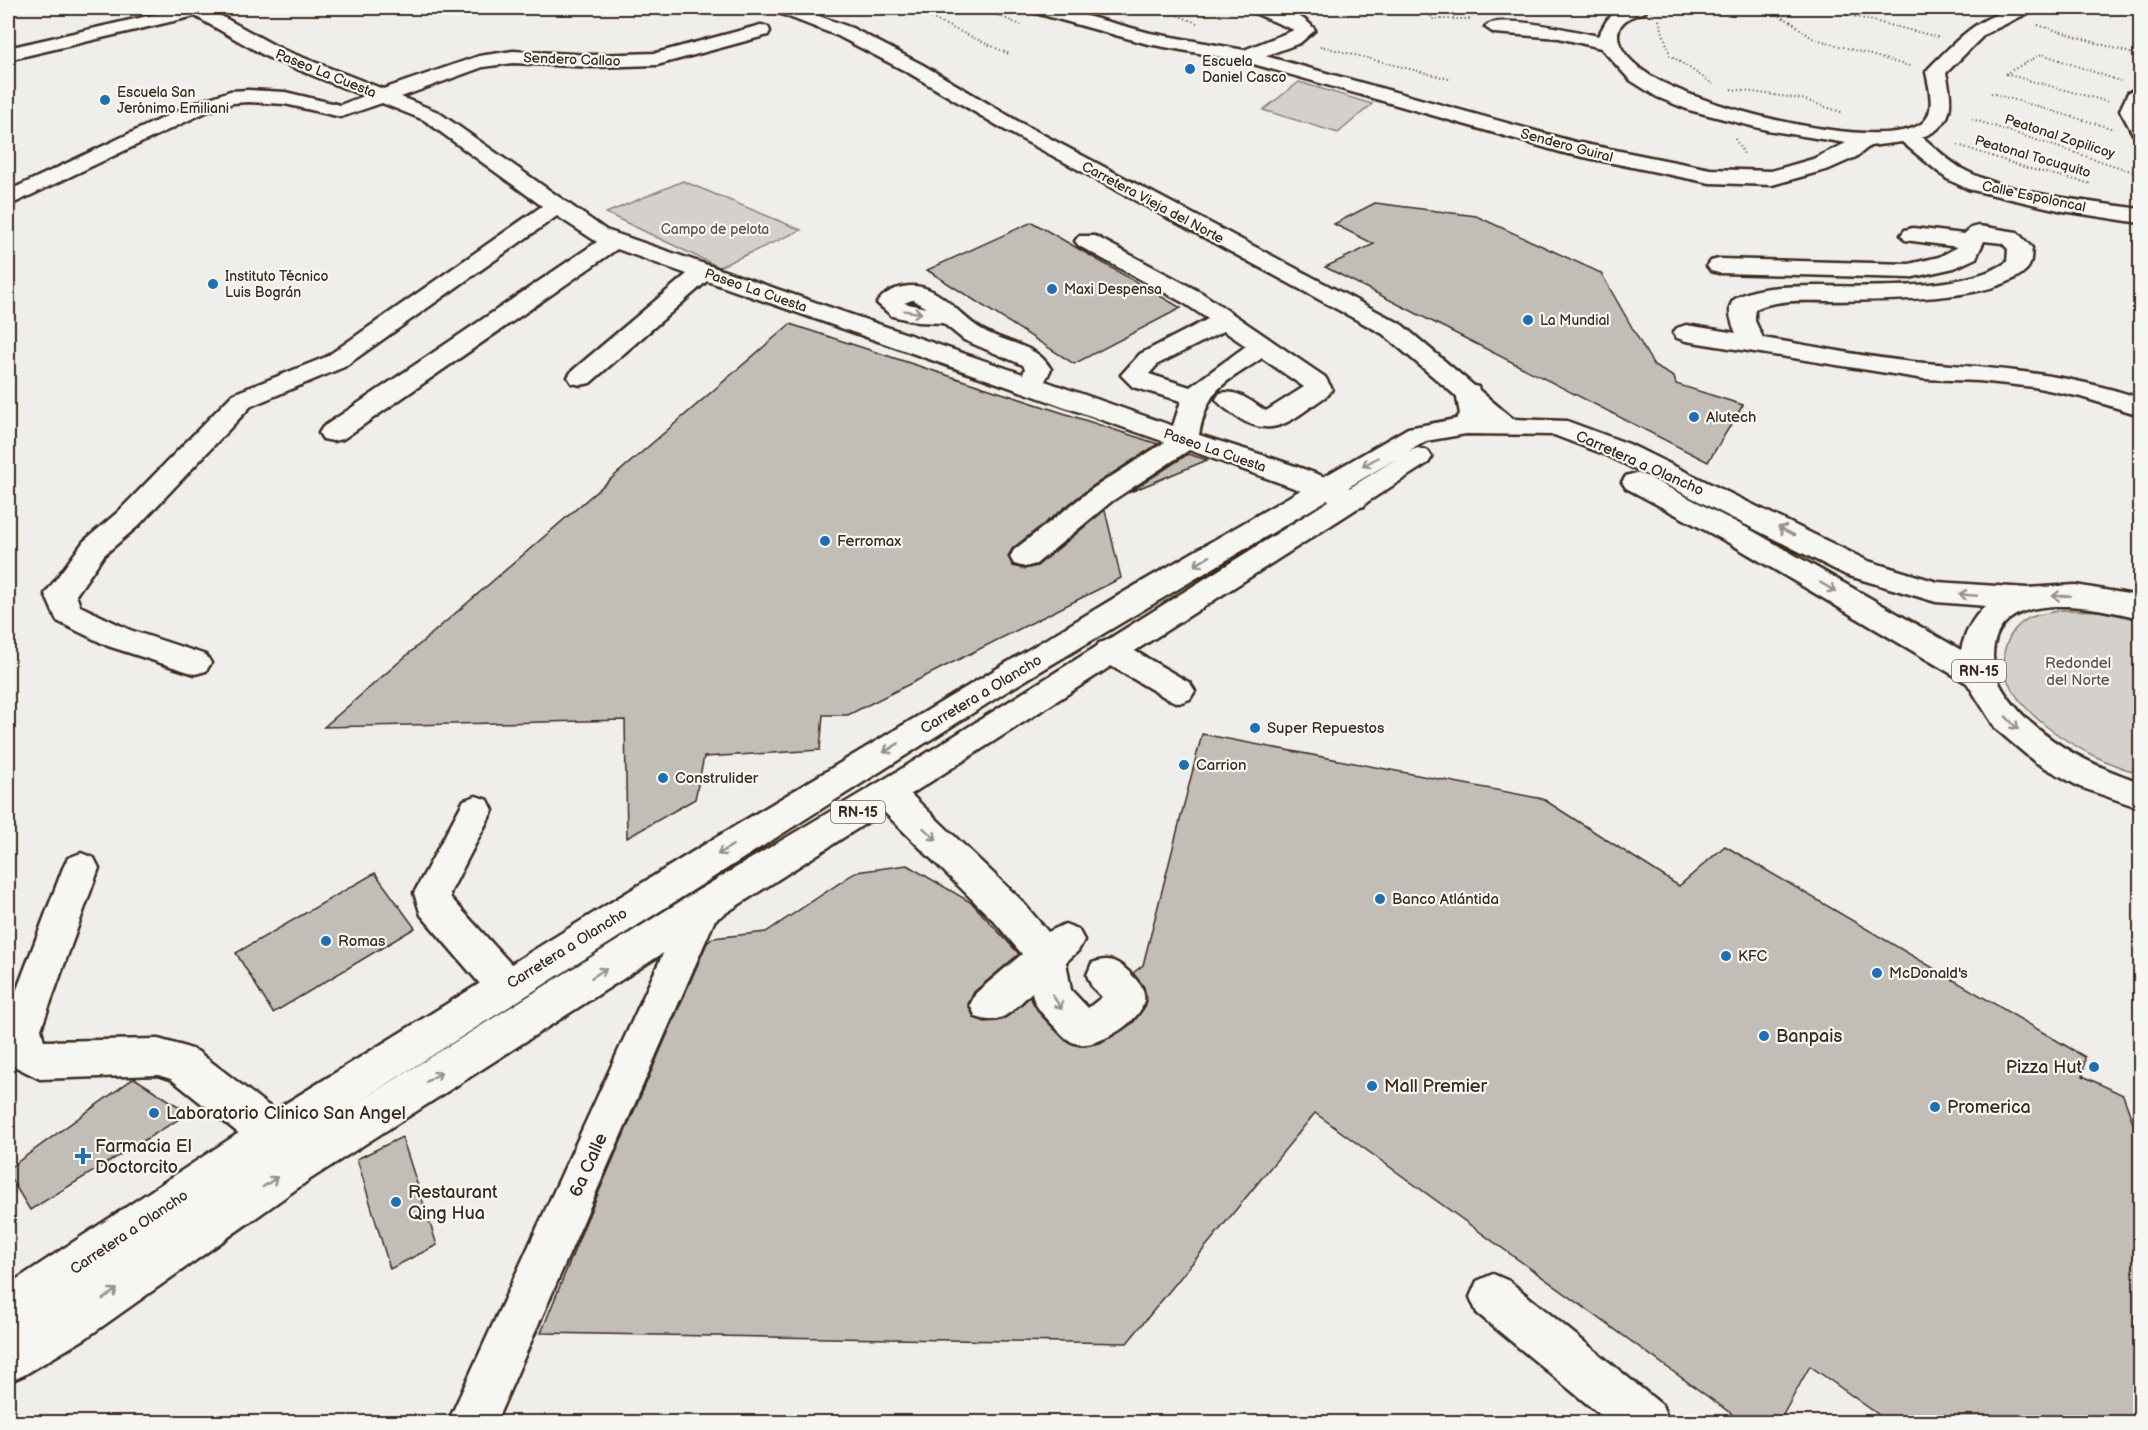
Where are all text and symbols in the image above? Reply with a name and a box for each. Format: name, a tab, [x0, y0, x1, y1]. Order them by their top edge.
street label: Paseo La Cuesta	[273, 45, 379, 101]
street label: Sendero Callao	[523, 49, 621, 70]
place label: Escuela Daniel Casco	[1202, 53, 1287, 86]
marker: Escuela Daniel Casco	[1183, 62, 1197, 76]
place label: Escuela San Jerónimo Emiliani	[117, 84, 229, 117]
marker: Escuela San Jerónimo Emiliani	[98, 93, 112, 107]
street label: Peatonal Zopilicoy	[2003, 111, 2118, 163]
street label: Sendero Guiral	[1519, 125, 1615, 166]
street label: Peatonal Tocuquito	[1973, 132, 2093, 181]
street label: Carretera Vieja del Norte	[1079, 158, 1227, 247]
street label: Calle Espoloncal	[1980, 177, 2087, 216]
park label: Campo de pelota	[661, 221, 769, 238]
street label: Paseo La Cuesta	[702, 265, 809, 316]
place label: Instituto Técnico Luis Bográn	[225, 268, 328, 301]
marker: Instituto Técnico Luis Bográn	[206, 277, 220, 291]
place label: Maxi Despensa	[1064, 281, 1162, 298]
marker: Maxi Despensa	[1045, 282, 1059, 296]
one-way arrow	[903, 307, 923, 318]
place label: La Mundial	[1540, 312, 1609, 329]
marker: La Mundial	[1521, 313, 1535, 327]
place label: Alutech	[1706, 408, 1756, 427]
marker: Alutech	[1687, 410, 1701, 424]
street label: Paseo La Cuesta	[1161, 425, 1268, 476]
street label: Carretera a Olancho	[1573, 427, 1707, 500]
one-way arrow	[1362, 456, 1379, 468]
one-way arrow	[1778, 525, 1795, 537]
place label: Ferromax	[837, 532, 901, 551]
marker: Ferromax	[818, 534, 832, 548]
one-way arrow	[1194, 555, 1211, 567]
one-way arrow	[1819, 582, 1836, 594]
one-way arrow	[1959, 589, 1979, 600]
one-way arrow	[2052, 590, 2071, 602]
street label: Carretera a Olancho	[917, 651, 1045, 738]
park label: Redondel del Norte	[2045, 654, 2111, 690]
road number: RN-15	[1952, 660, 2006, 682]
one-way arrow	[2005, 715, 2019, 730]
place label: Super Repuestos	[1267, 719, 1385, 738]
marker: Super Repuestos	[1248, 721, 1262, 735]
one-way arrow	[883, 742, 900, 754]
place label: Carrion	[1196, 756, 1246, 775]
marker: Carrion	[1177, 758, 1191, 772]
place label: Construlider	[675, 769, 759, 788]
marker: Construlider	[656, 771, 670, 785]
road number: RN-15	[831, 801, 885, 823]
one-way arrow	[922, 827, 937, 841]
one-way arrow	[717, 845, 734, 857]
place label: Banco Atlántida	[1392, 890, 1499, 909]
marker: Banco Atlántida	[1373, 892, 1387, 906]
street label: Carretera a Olancho	[504, 904, 631, 993]
place label: Romas	[338, 932, 386, 951]
marker: Romas	[319, 934, 333, 948]
place label: KFC	[1738, 947, 1768, 966]
marker: KFC	[1719, 949, 1733, 963]
place label: McDonald's	[1889, 964, 1968, 983]
one-way arrow	[590, 966, 607, 978]
marker: McDonald's	[1870, 966, 1884, 980]
one-way arrow	[1051, 993, 1064, 1010]
place label: Banpais	[1776, 1026, 1843, 1047]
marker: Banpais	[1757, 1029, 1771, 1043]
place label: Pizza Hut	[2006, 1057, 2082, 1078]
marker: Pizza Hut	[2087, 1060, 2101, 1074]
one-way arrow	[425, 1071, 442, 1083]
place label: Mall Premier	[1384, 1076, 1488, 1097]
marker: Mall Premier	[1365, 1079, 1379, 1093]
place label: Promerica	[1947, 1097, 2031, 1118]
marker: Promerica	[1928, 1100, 1942, 1114]
place label: Laboratorio Clinico San Angel	[166, 1103, 406, 1124]
marker: Laboratorio Clinico San Angel	[147, 1106, 161, 1120]
street label: 6a Calle	[565, 1130, 612, 1200]
place label: Farmacia El Doctorcito	[95, 1136, 192, 1178]
marker: Farmacia El Doctorcito	[76, 1149, 90, 1163]
one-way arrow	[261, 1176, 278, 1188]
place label: Restaurant Qing Hua	[408, 1182, 498, 1224]
street label: Carretera a Olancho	[67, 1186, 192, 1279]
marker: Restaurant Qing Hua	[389, 1195, 403, 1209]
one-way arrow	[101, 1288, 118, 1300]

